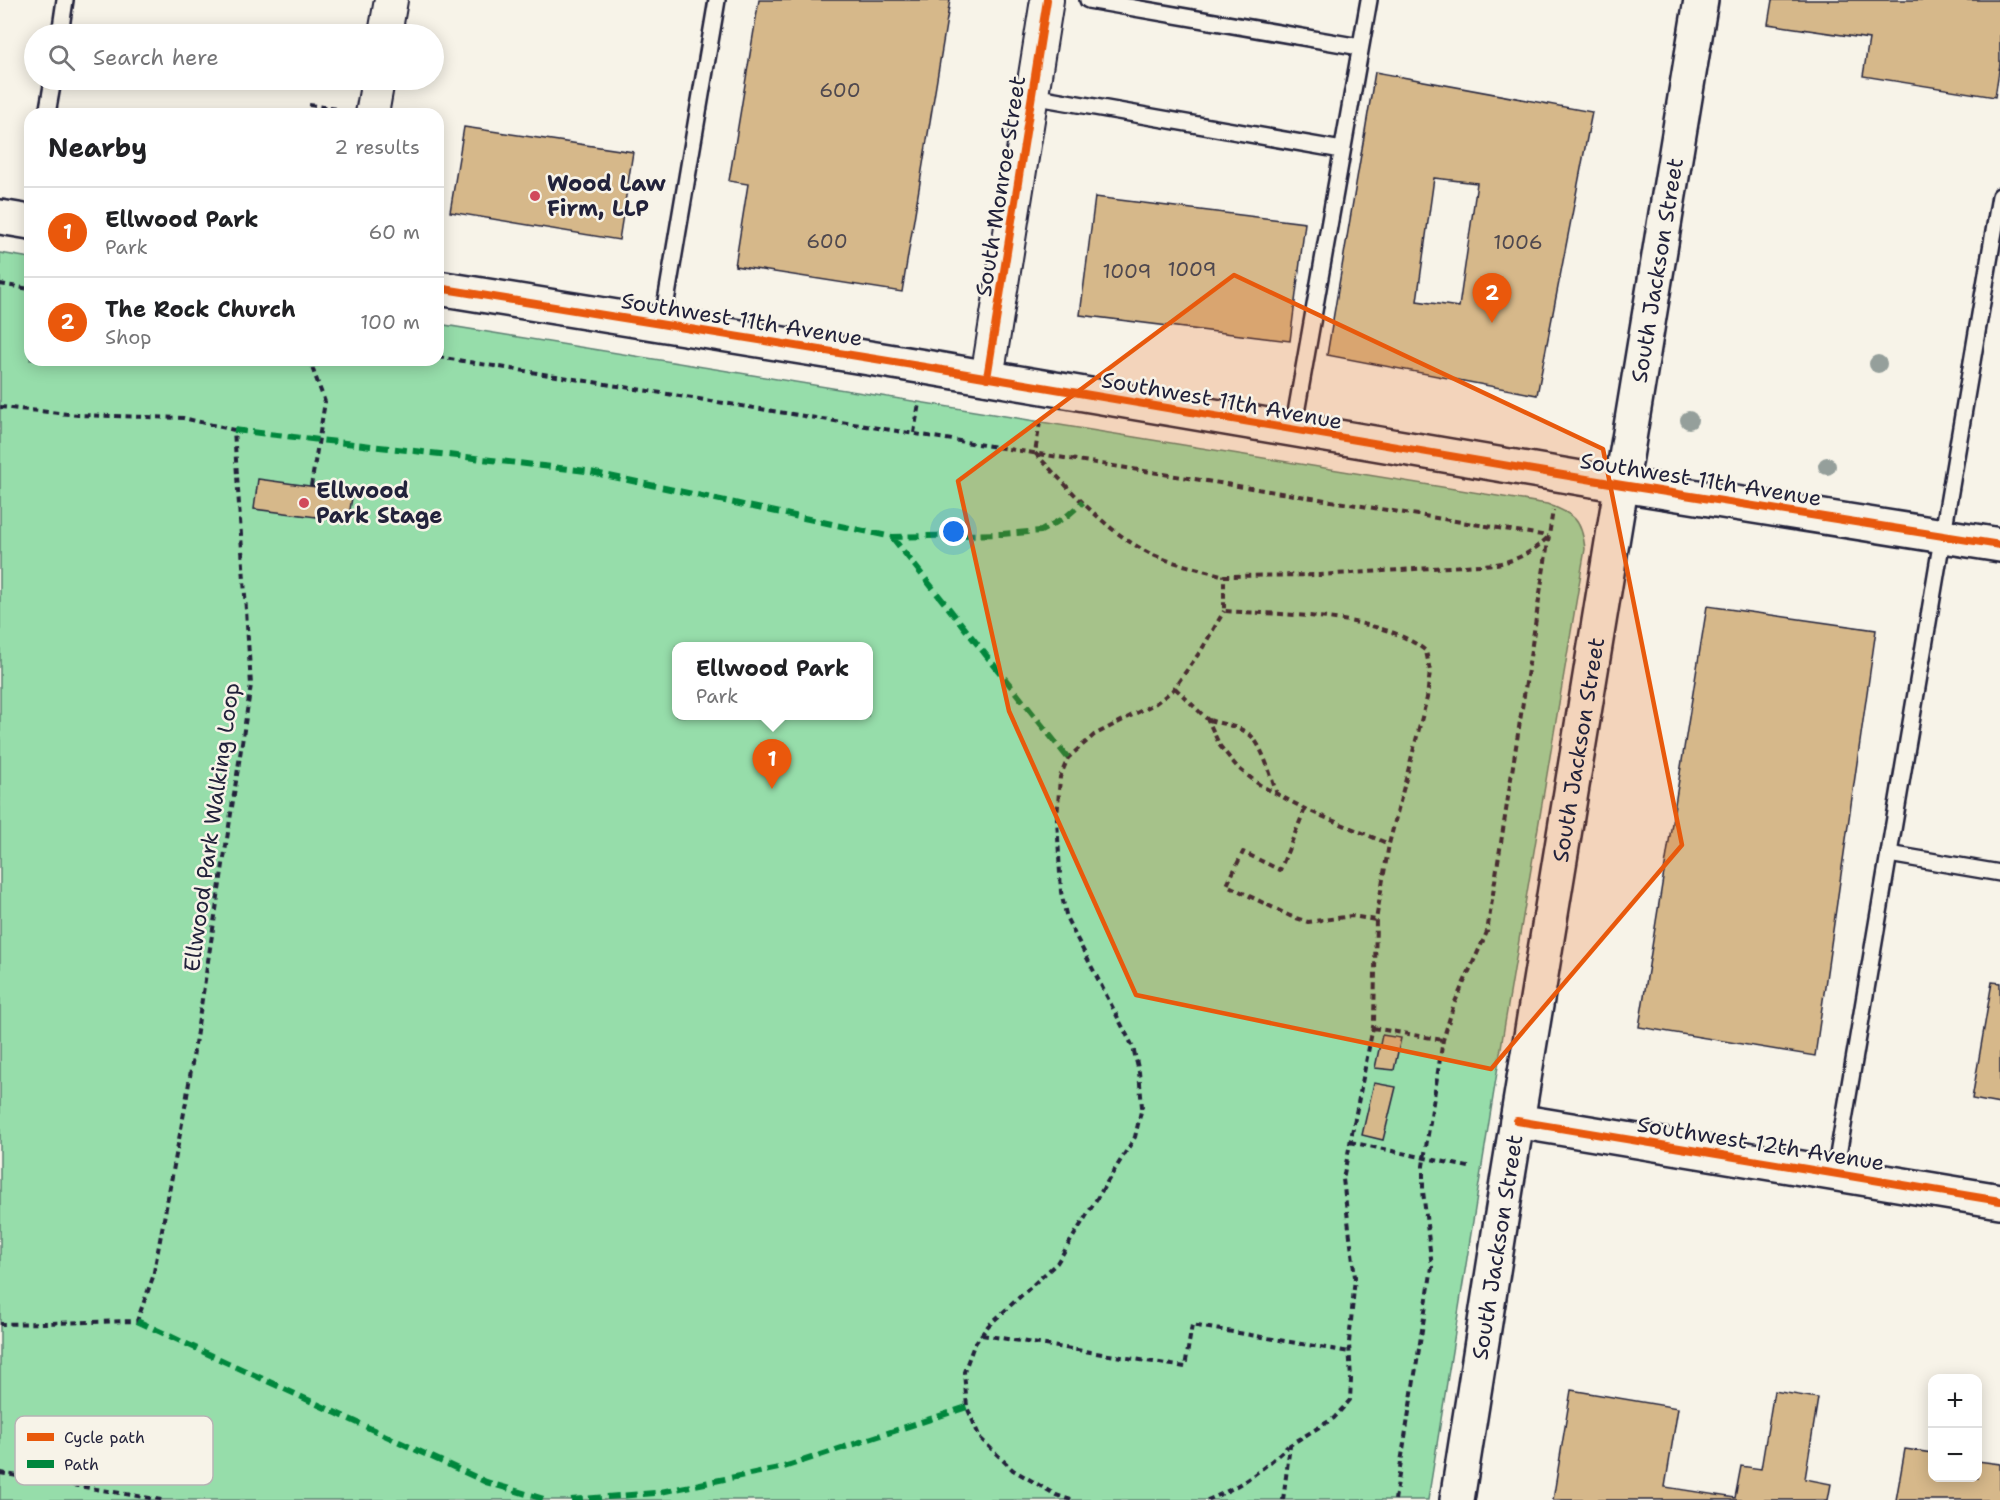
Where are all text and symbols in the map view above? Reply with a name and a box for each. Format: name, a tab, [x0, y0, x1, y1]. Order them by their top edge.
search box	[24, 24, 444, 90]
icon: search	[45, 41, 78, 74]
text: Search here	[93, 43, 219, 72]
street label: South Monroe Street	[969, 74, 1032, 298]
house number: 600	[819, 77, 861, 103]
text: Nearby	[48, 130, 147, 165]
text: 2 results	[334, 134, 420, 160]
street label: South Jackson Street	[1624, 156, 1690, 385]
place label: Wood Law Firm, LLP	[547, 169, 666, 223]
marker: Wood Law Firm, LLP	[528, 189, 542, 203]
text: Ellwood Park	[105, 205, 259, 234]
text: 1	[63, 219, 72, 245]
text: 60 m	[368, 219, 420, 245]
house number: 600	[806, 228, 848, 254]
house number: 1006	[1493, 229, 1543, 255]
text: Park	[105, 234, 148, 260]
house number: 1009	[1167, 256, 1217, 282]
house number: 1009	[1102, 258, 1152, 284]
pin: 2	[1472, 274, 1512, 323]
street label: Southwest 11th Avenue	[619, 286, 865, 353]
text: The Rock Church	[105, 295, 296, 324]
text: 2	[61, 309, 75, 335]
text: 100 m	[360, 309, 420, 335]
text: Shop	[105, 324, 152, 350]
street label: Southwest 11th Avenue	[1099, 365, 1345, 436]
street label: Southwest 11th Avenue	[1578, 446, 1824, 513]
place label: Ellwood Park Stage	[316, 476, 443, 530]
marker: Ellwood Park Stage	[297, 496, 311, 510]
your location	[939, 517, 968, 546]
street label: South Jackson Street	[1546, 635, 1611, 864]
popup	[672, 642, 873, 720]
text: Ellwood Park	[696, 654, 849, 683]
street label: Ellwood Park Walking Loop	[177, 681, 246, 973]
text: Park	[696, 683, 739, 709]
pin: 1	[752, 740, 792, 789]
street label: Southwest 12th Avenue	[1635, 1110, 1887, 1177]
street label: South Jackson Street	[1465, 1132, 1530, 1362]
map controls	[1928, 1374, 1982, 1482]
button: +	[1928, 1374, 1982, 1428]
legend	[15, 1416, 213, 1485]
text: Cycle path	[64, 1427, 145, 1448]
button: −	[1928, 1428, 1982, 1482]
text: Path	[64, 1454, 99, 1475]

